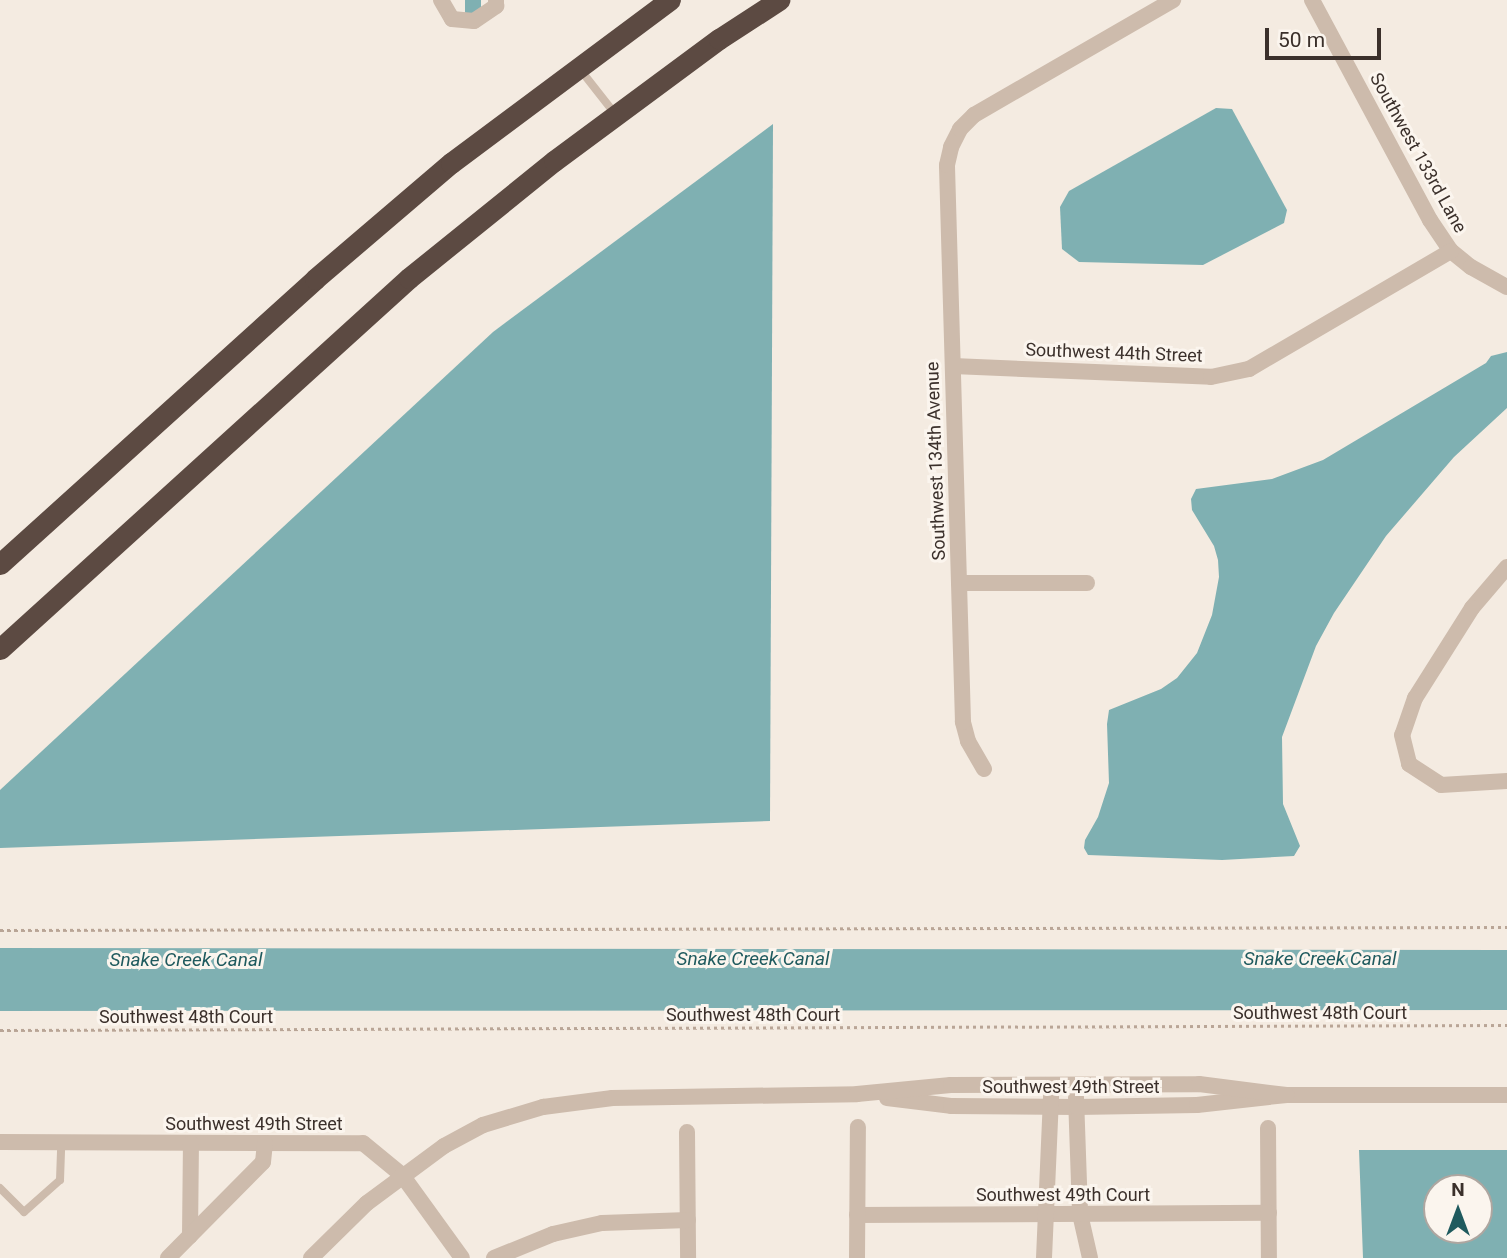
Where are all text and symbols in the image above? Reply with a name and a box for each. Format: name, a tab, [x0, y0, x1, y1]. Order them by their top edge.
scale bar	[1269, 14, 1384, 58]
text: 50 m	[1278, 28, 1325, 52]
street label: Southwest 133rd Lane	[1365, 69, 1471, 237]
street label: Southwest 44th Street	[1025, 339, 1203, 367]
street label: Southwest 134th Avenue	[922, 361, 950, 561]
water label: Snake Creek Canal	[676, 948, 830, 970]
water label: Snake Creek Canal	[1243, 948, 1397, 970]
water label: Snake Creek Canal	[109, 949, 263, 971]
street label: Southwest 48th Court	[1233, 1002, 1407, 1024]
street label: Southwest 48th Court	[666, 1004, 840, 1026]
street label: Southwest 48th Court	[99, 1006, 273, 1028]
street label: Southwest 49th Street	[982, 1076, 1160, 1098]
street label: Southwest 49th Street	[165, 1113, 343, 1135]
north arrow	[1423, 1174, 1493, 1244]
text: N	[1451, 1178, 1465, 1201]
street label: Southwest 49th Court	[976, 1184, 1150, 1206]

